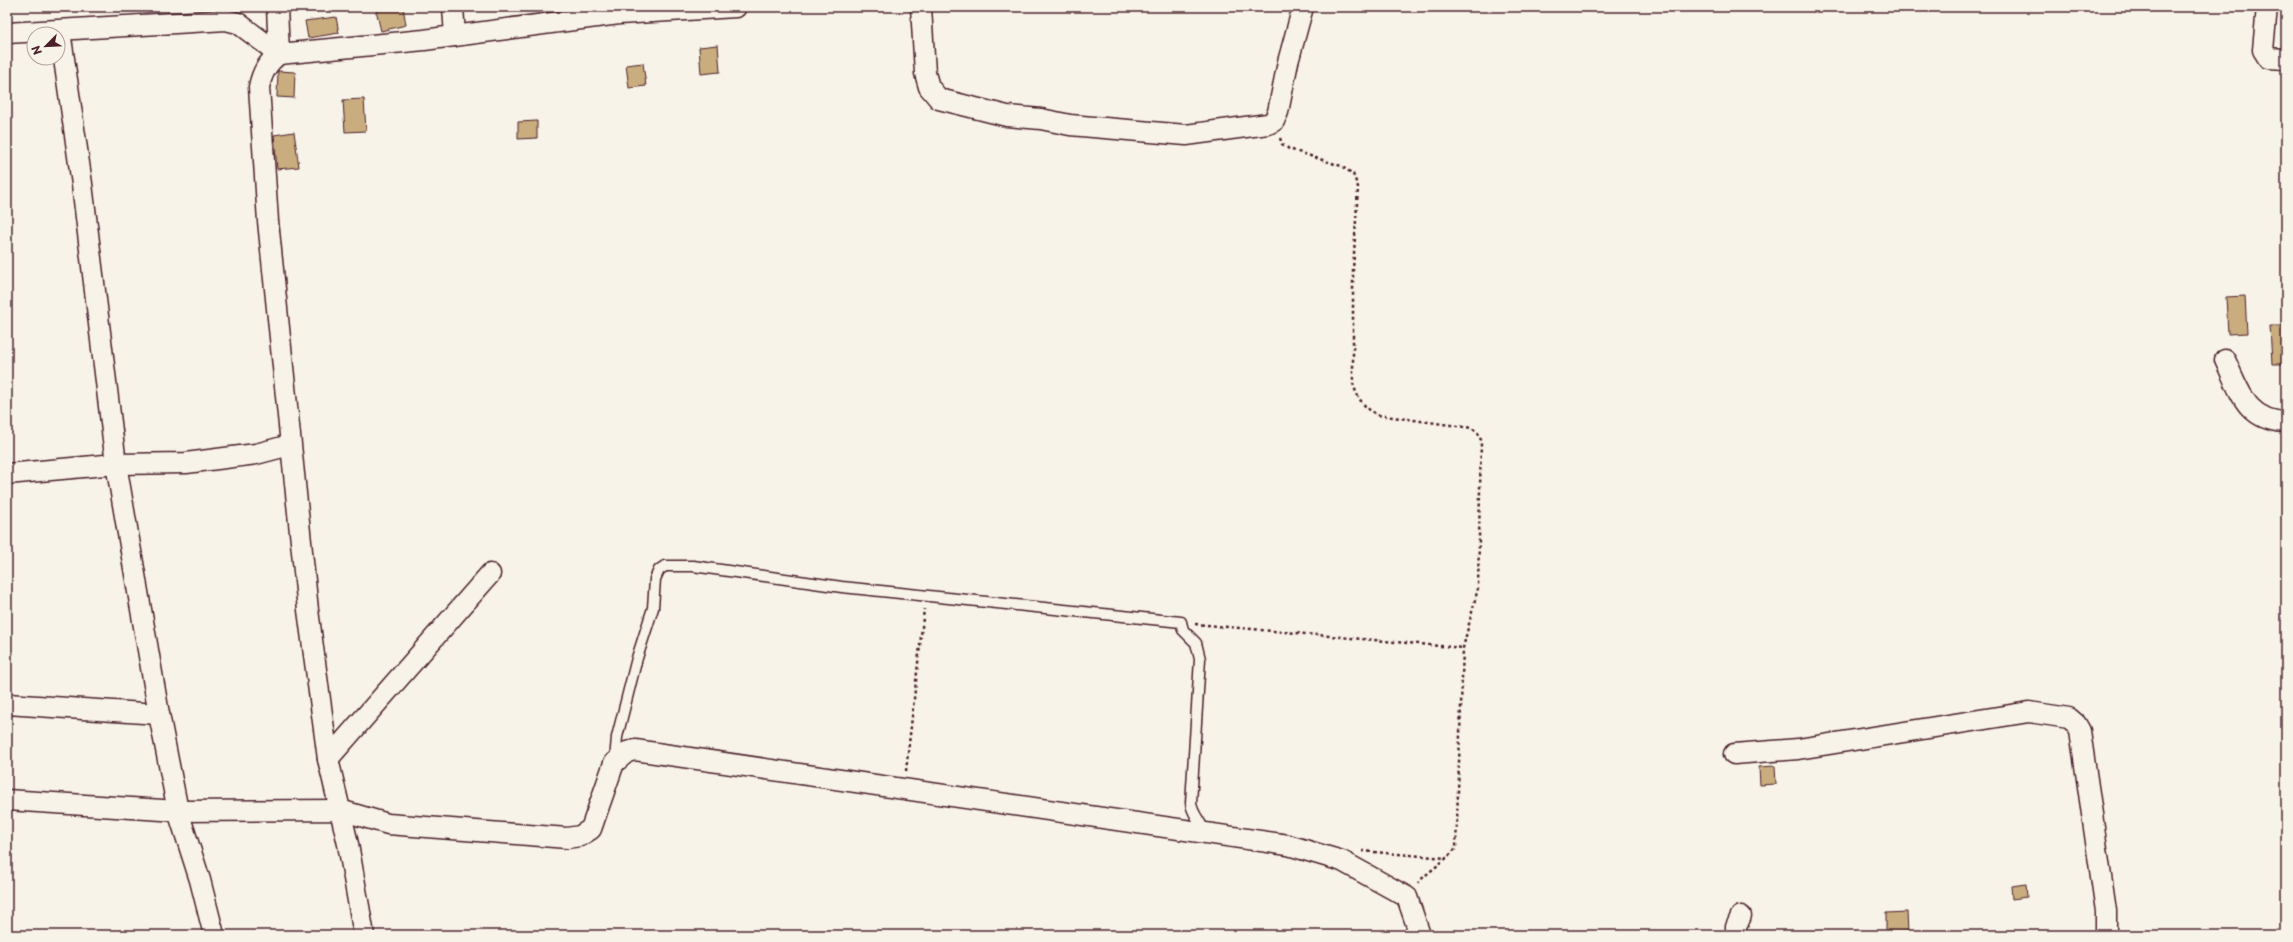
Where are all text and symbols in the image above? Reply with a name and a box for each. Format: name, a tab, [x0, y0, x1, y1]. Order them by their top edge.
north arrow	[26, 26, 66, 66]
text: N	[27, 43, 46, 58]

